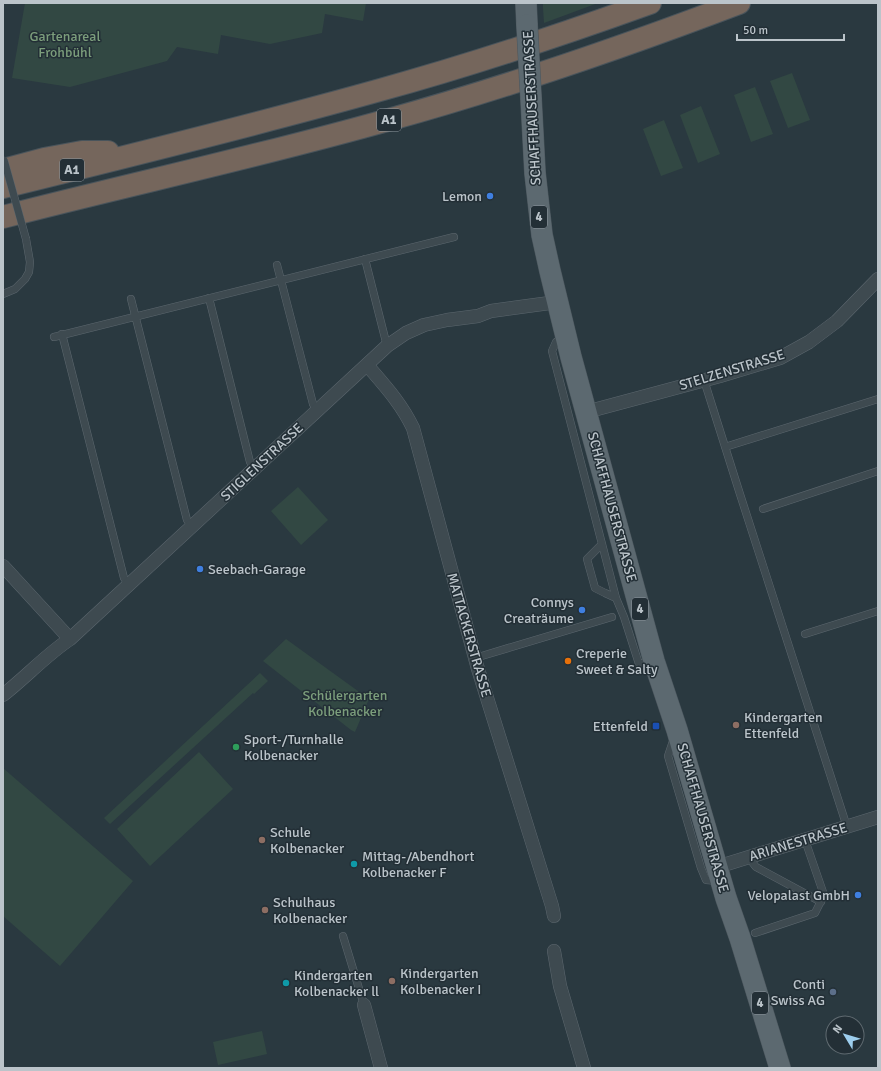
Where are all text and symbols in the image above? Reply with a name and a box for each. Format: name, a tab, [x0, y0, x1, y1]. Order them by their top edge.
scale bar	[737, 16, 844, 42]
text: 50 m	[743, 23, 768, 38]
park label: Gartenareal Frohbühl	[29, 28, 101, 61]
street label: SCHAFFHAUSERSTRASSE	[519, 30, 545, 186]
road number: A1	[377, 109, 401, 131]
road number: A1	[60, 159, 84, 181]
place label: Lemon	[442, 188, 482, 205]
marker: Lemon	[485, 191, 495, 201]
road number: 4	[531, 206, 547, 228]
street label: STELZENSTRASSE	[677, 346, 787, 394]
street label: STIGLENSTRASSE	[217, 419, 307, 505]
street label: SCHAFFHAUSERSTRASSE	[584, 430, 640, 584]
place label: Seebach-Garage	[208, 561, 306, 578]
marker: Seebach-Garage	[195, 564, 205, 574]
street label: MATTACKERSTRASSE	[443, 571, 495, 699]
place label: Connys Creaträume	[504, 594, 574, 627]
road number: 4	[632, 598, 648, 620]
marker: Connys Creaträume	[577, 605, 587, 615]
place label: Creperie Sweet & Salty	[576, 645, 658, 678]
marker: Creperie Sweet & Salty	[563, 656, 573, 666]
park label: Schülergarten Kolbenacker	[302, 687, 388, 720]
place label: Kindergarten Ettenfeld	[744, 709, 823, 742]
place label: Ettenfeld	[593, 718, 648, 735]
marker: Kindergarten Ettenfeld	[731, 720, 741, 730]
marker: Ettenfeld	[651, 721, 661, 731]
place label: Sport-/Turnhalle Kolbenacker	[244, 731, 344, 764]
street label: SCHAFFHAUSERSTRASSE	[674, 741, 733, 895]
marker: Sport-/Turnhalle Kolbenacker	[231, 742, 241, 752]
street label: ARIANESTRASSE	[747, 819, 849, 865]
place label: Schule Kolbenacker	[270, 824, 345, 857]
marker: Schule Kolbenacker	[257, 835, 267, 845]
place label: Mittag-/Abendhort Kolbenacker F	[362, 848, 474, 881]
marker: Mittag-/Abendhort Kolbenacker F	[349, 859, 359, 869]
place label: Velopalast GmbH	[748, 887, 850, 904]
marker: Velopalast GmbH	[853, 890, 863, 900]
place label: Schulhaus Kolbenacker	[273, 894, 348, 927]
marker: Schulhaus Kolbenacker	[260, 905, 270, 915]
place label: Kindergarten Kolbenacker I	[400, 965, 481, 998]
place label: Kindergarten Kolbenacker ll	[294, 967, 379, 1000]
marker: Kindergarten Kolbenacker I	[387, 976, 397, 986]
place label: Conti Swiss AG	[771, 976, 825, 1009]
marker: Kindergarten Kolbenacker ll	[281, 978, 291, 988]
marker: Conti Swiss AG	[828, 987, 838, 997]
road number: 4	[752, 992, 768, 1014]
north arrow	[825, 1015, 865, 1055]
text: N	[830, 1022, 845, 1036]

